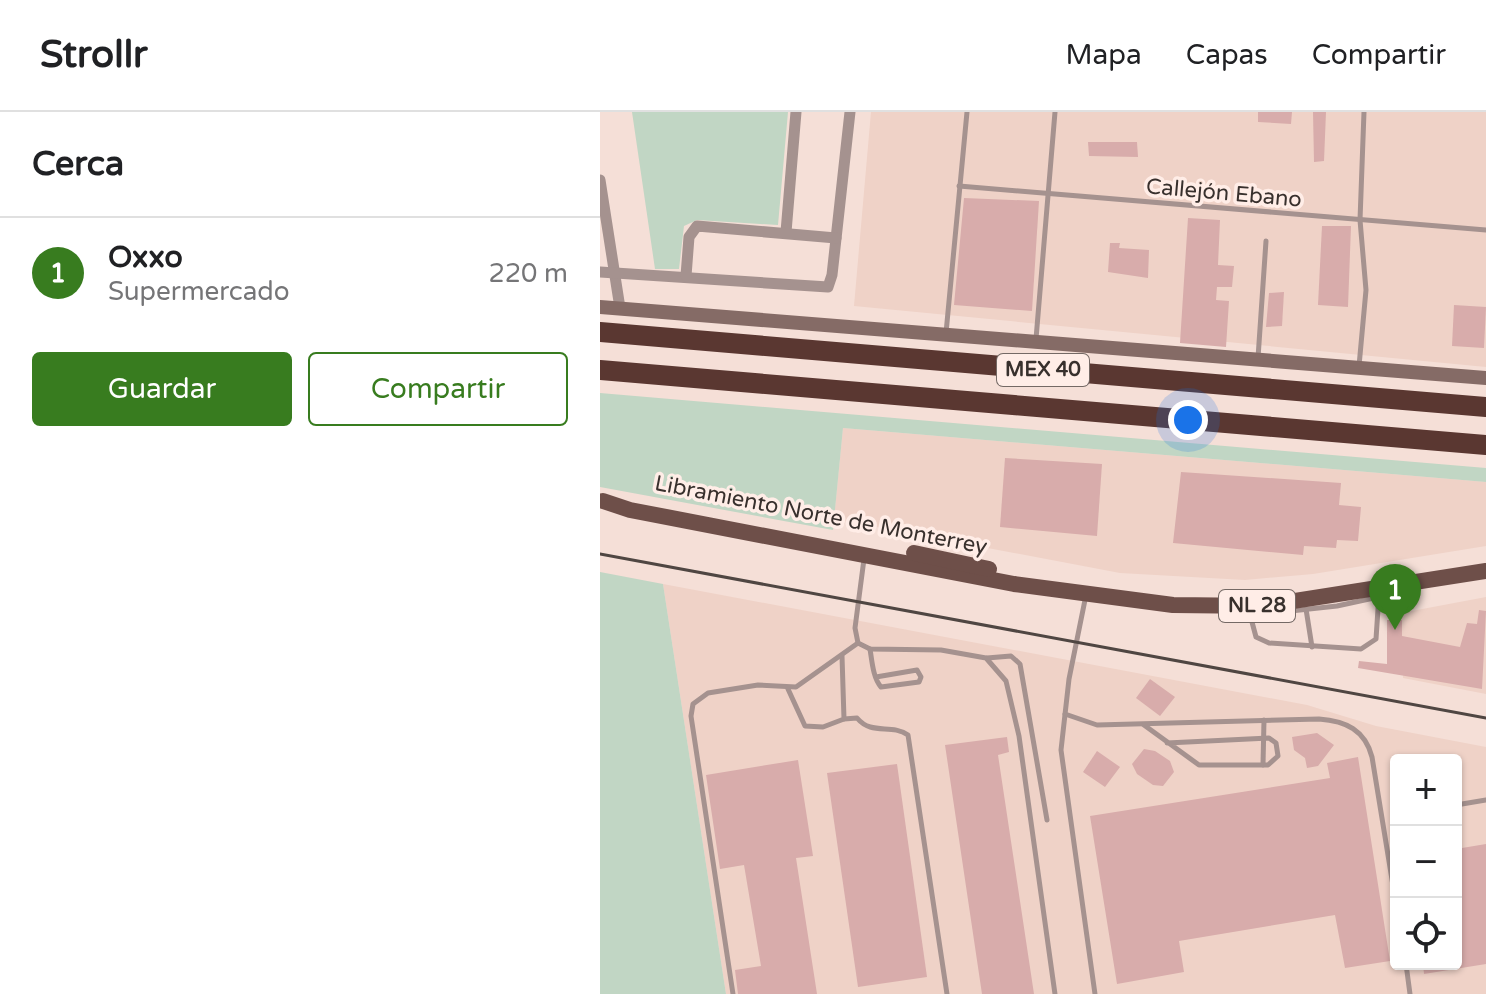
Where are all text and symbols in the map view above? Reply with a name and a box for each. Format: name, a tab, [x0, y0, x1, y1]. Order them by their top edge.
text: Strollr	[40, 32, 148, 78]
text: Mapa	[1065, 38, 1142, 72]
text: Capas	[1186, 38, 1268, 72]
text: Compartir	[1312, 38, 1446, 72]
text: Cerca	[32, 144, 124, 185]
street label: Callejón Ebano	[1145, 173, 1303, 213]
text: Oxxo	[108, 239, 183, 276]
text: 1	[50, 258, 66, 289]
text: 220 m	[488, 258, 568, 289]
text: Supermercado	[108, 276, 290, 307]
button: Guardar	[32, 352, 292, 426]
button: Compartir	[308, 352, 568, 426]
road number: MEX 40	[997, 354, 1089, 386]
your location	[1168, 400, 1208, 440]
street label: Libramiento Norte de Monterrey	[653, 470, 990, 560]
pin: 1	[1369, 564, 1421, 630]
road number: NL 28	[1219, 590, 1295, 622]
map controls	[1390, 754, 1462, 970]
button: +	[1390, 754, 1462, 826]
button: −	[1390, 826, 1462, 898]
button: locate	[1390, 898, 1462, 970]

